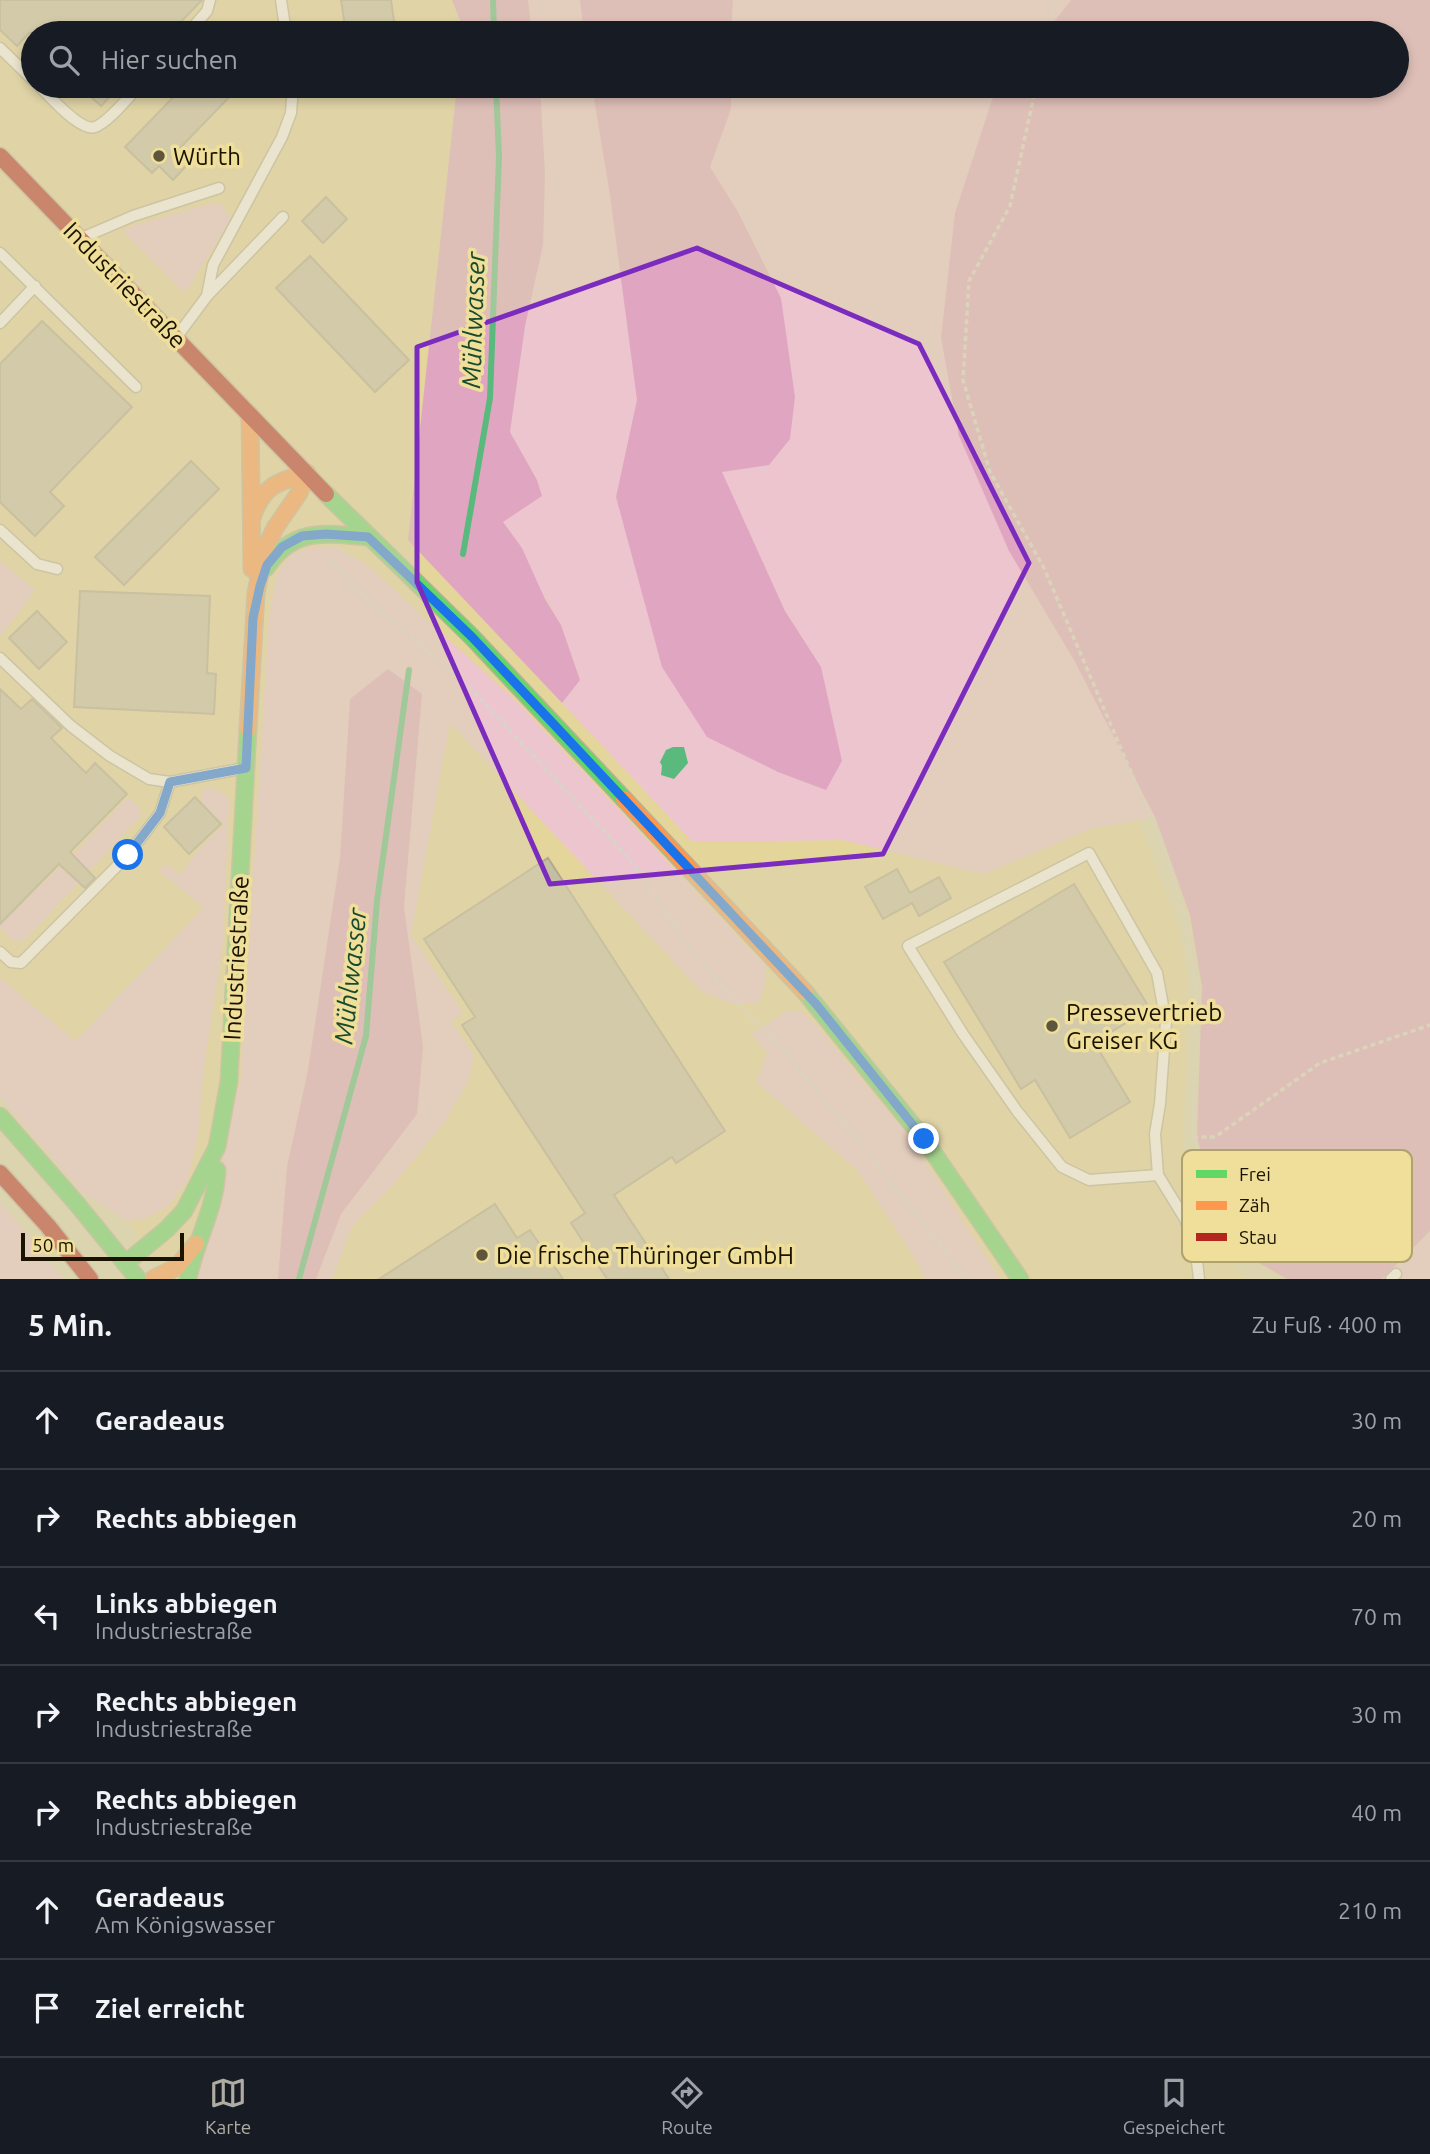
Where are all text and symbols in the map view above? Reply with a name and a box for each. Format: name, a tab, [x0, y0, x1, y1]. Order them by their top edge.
search box	[21, 21, 1409, 98]
icon: search	[45, 41, 83, 79]
text: Hier suchen	[101, 45, 238, 74]
place label: Würth	[173, 143, 241, 170]
marker: Würth	[151, 148, 167, 164]
street label: Industriestraße	[58, 216, 192, 354]
water label: Mühlwasser	[456, 250, 490, 389]
route start	[112, 839, 143, 870]
street label: Industriestraße	[218, 875, 254, 1041]
water label: Mühlwasser	[328, 905, 372, 1045]
place label: Pressevertrieb Greiser KG	[1066, 999, 1222, 1054]
marker: Pressevertrieb Greiser KG	[1044, 1018, 1060, 1034]
route end	[908, 1123, 939, 1154]
legend	[1182, 1150, 1412, 1262]
text: Frei	[1239, 1163, 1271, 1185]
text: Zäh	[1239, 1194, 1270, 1216]
text: Stau	[1239, 1226, 1277, 1248]
scale bar	[21, 1230, 184, 1262]
text: 50 m	[32, 1234, 74, 1256]
place label: Die frische Thüringer GmbH	[496, 1242, 794, 1269]
marker: Die frische Thüringer GmbH	[474, 1247, 490, 1263]
text: 5 Min.	[28, 1308, 112, 1342]
text: Zu Fuß · 400 m	[1252, 1312, 1402, 1337]
icon: ahead	[28, 1401, 66, 1439]
text: Geradeaus	[95, 1406, 225, 1435]
text: 30 m	[1351, 1408, 1402, 1433]
icon: right	[28, 1499, 66, 1537]
text: Rechts abbiegen	[95, 1504, 297, 1533]
text: 20 m	[1351, 1506, 1402, 1531]
text: Links abbiegen	[95, 1589, 278, 1618]
icon: left	[28, 1597, 66, 1635]
text: 70 m	[1351, 1604, 1402, 1629]
text: Industriestraße	[95, 1618, 253, 1643]
text: Rechts abbiegen	[95, 1687, 297, 1716]
icon: right	[28, 1695, 66, 1733]
text: 30 m	[1351, 1702, 1402, 1727]
text: Industriestraße	[95, 1716, 253, 1741]
text: Rechts abbiegen	[95, 1785, 297, 1814]
icon: right	[28, 1793, 66, 1831]
text: 40 m	[1351, 1800, 1402, 1825]
text: Industriestraße	[95, 1814, 253, 1839]
text: Geradeaus	[95, 1883, 225, 1912]
icon: ahead	[28, 1891, 66, 1929]
text: 210 m	[1338, 1898, 1402, 1923]
text: Am Königswasser	[95, 1912, 275, 1937]
icon: arrive	[28, 1989, 66, 2027]
text: Ziel erreicht	[95, 1994, 245, 2023]
tab: Karte	[205, 2074, 251, 2138]
tab: Route	[661, 2074, 713, 2138]
tab: Gespeichert	[1123, 2074, 1225, 2138]

